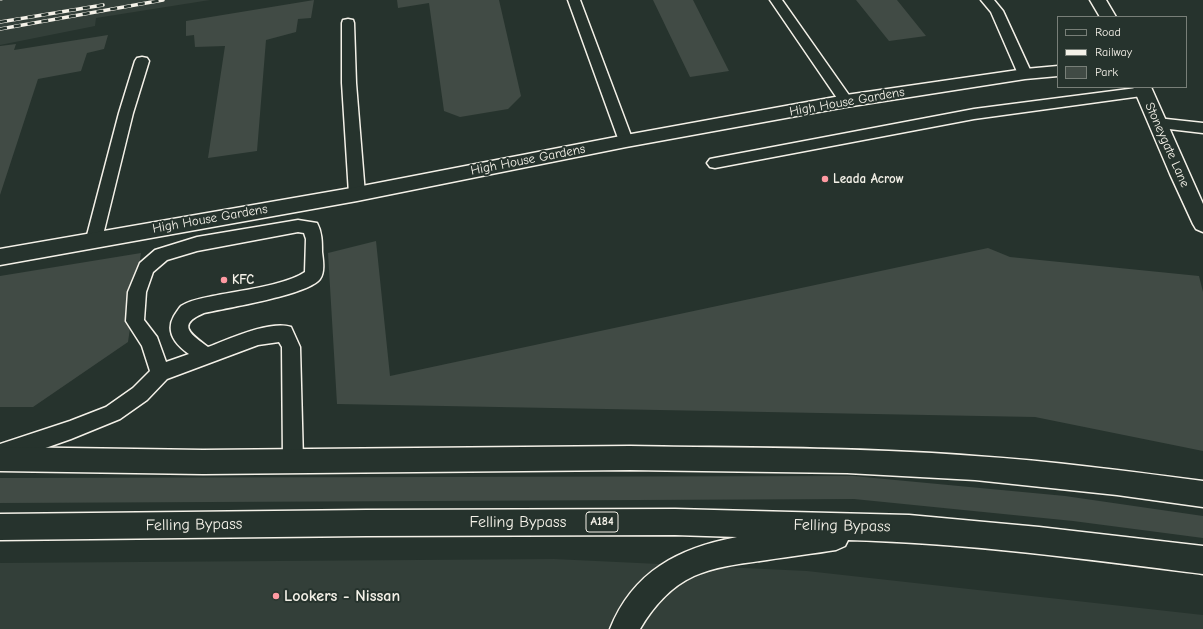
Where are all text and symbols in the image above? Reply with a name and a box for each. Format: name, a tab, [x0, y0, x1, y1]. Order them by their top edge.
legend	[1057, 16, 1187, 88]
text: Road	[1095, 25, 1121, 39]
text: Railway	[1095, 45, 1132, 59]
text: Park	[1095, 65, 1118, 79]
street label: High House Gardens	[788, 84, 906, 120]
street label: Stoneygate Lane	[1141, 100, 1193, 190]
street label: High House Gardens	[469, 141, 587, 179]
place label: Leada Acrow	[833, 171, 904, 187]
marker: Leada Acrow	[820, 174, 830, 184]
street label: High House Gardens	[151, 201, 269, 237]
place label: KFC	[232, 272, 254, 288]
marker: KFC	[219, 275, 229, 285]
street label: Felling Bypass	[470, 512, 566, 532]
road number: A184	[586, 512, 618, 532]
street label: Felling Bypass	[145, 515, 243, 535]
street label: Felling Bypass	[793, 516, 891, 536]
place label: Lookers - Nissan	[284, 586, 400, 606]
marker: Lookers - Nissan	[271, 591, 281, 601]

